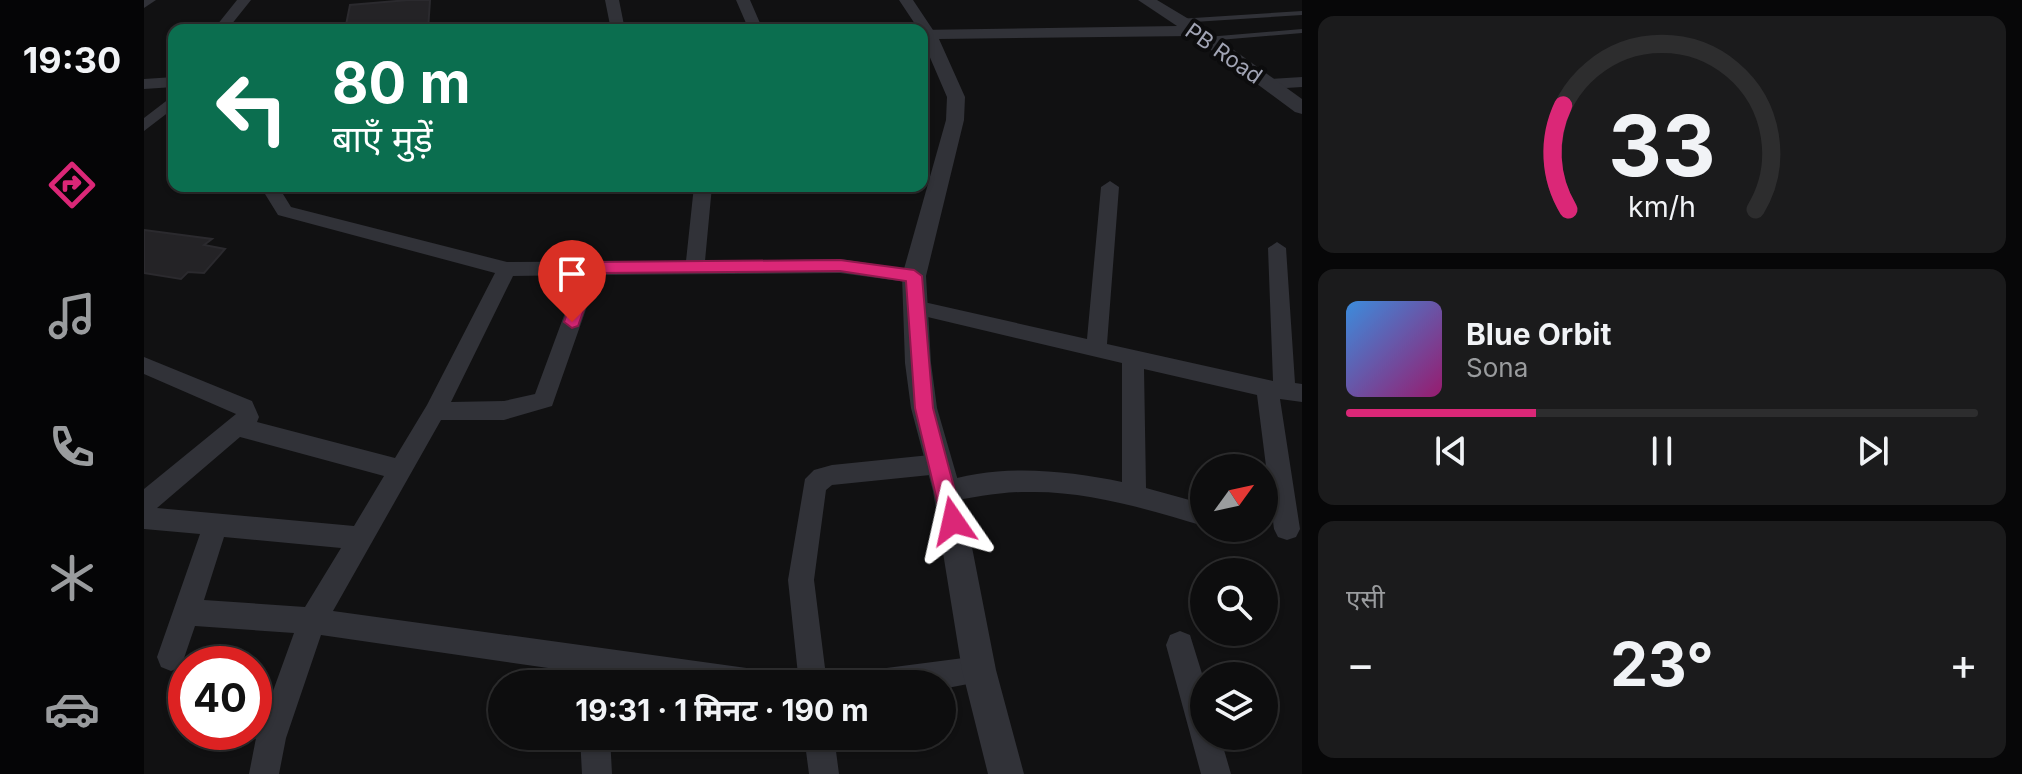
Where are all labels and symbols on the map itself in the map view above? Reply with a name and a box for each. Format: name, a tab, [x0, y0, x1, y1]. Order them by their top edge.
street label: PB Road	[1181, 17, 1267, 89]
pin	[538, 240, 606, 322]
north arrow	[1190, 454, 1278, 542]
position arrow	[911, 479, 995, 563]
speed limit sign: 40	[168, 646, 272, 750]

